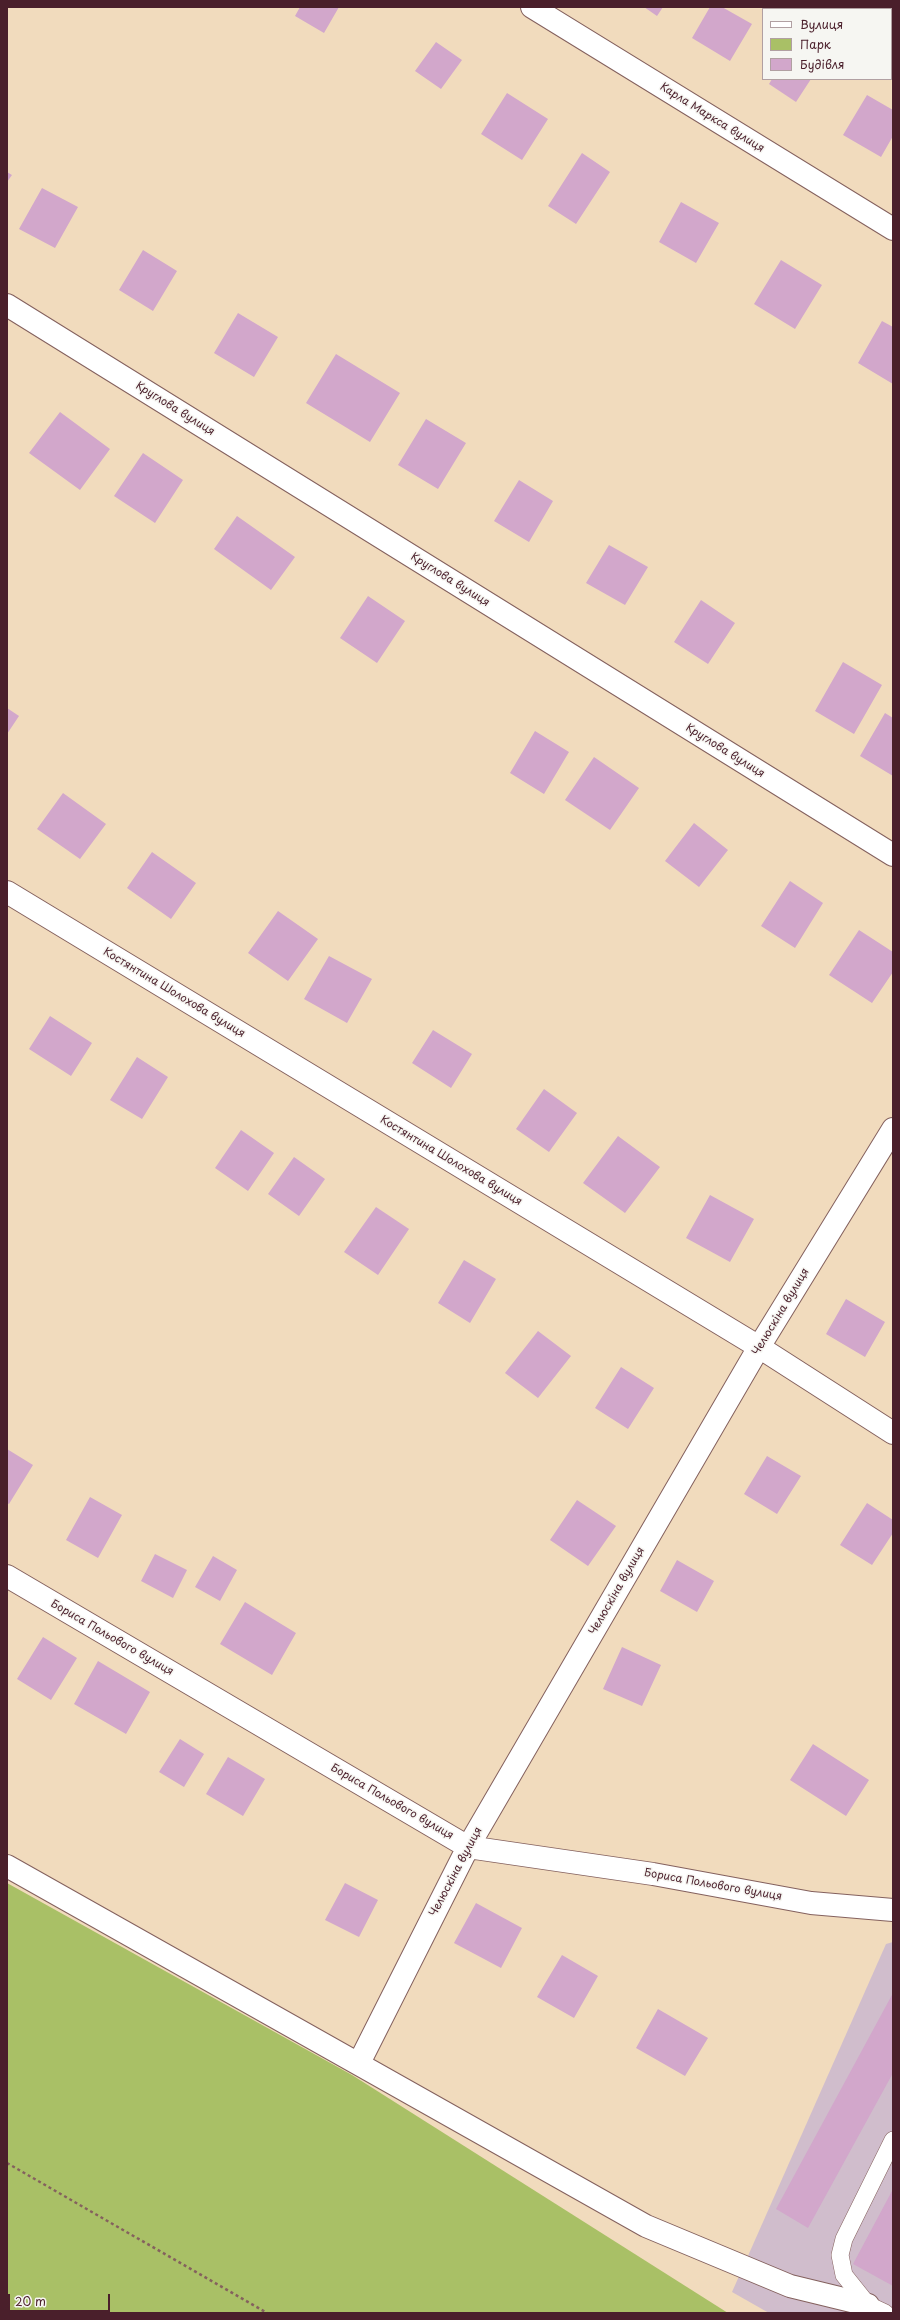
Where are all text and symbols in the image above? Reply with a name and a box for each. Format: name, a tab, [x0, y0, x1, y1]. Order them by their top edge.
legend	[762, 8, 892, 80]
text: Вулиця	[800, 15, 843, 33]
text: Парк	[800, 35, 831, 53]
text: Будівля	[800, 55, 845, 73]
street label: Карла Маркса вулиця	[657, 80, 767, 156]
street label: Круглова вулиця	[133, 379, 217, 439]
street label: Круглова вулиця	[408, 550, 492, 610]
street label: Круглова вулиця	[683, 721, 767, 781]
street label: Костянтина Шолохова вулиця	[101, 945, 247, 1041]
street label: Костянтина Шолохова вулиця	[378, 1113, 524, 1209]
street label: Челюскіна вулиця	[750, 1266, 812, 1358]
street label: Челюскіна вулиця	[586, 1545, 648, 1637]
street label: Бориса Польового вулиця	[48, 1597, 176, 1679]
street label: Бориса Польового вулиця	[328, 1761, 456, 1843]
street label: Челюскіна вулиця	[427, 1825, 485, 1919]
street label: Бориса Польового вулиця	[643, 1866, 783, 1904]
scale bar	[10, 2286, 112, 2312]
text: 20 m	[15, 2292, 46, 2310]

